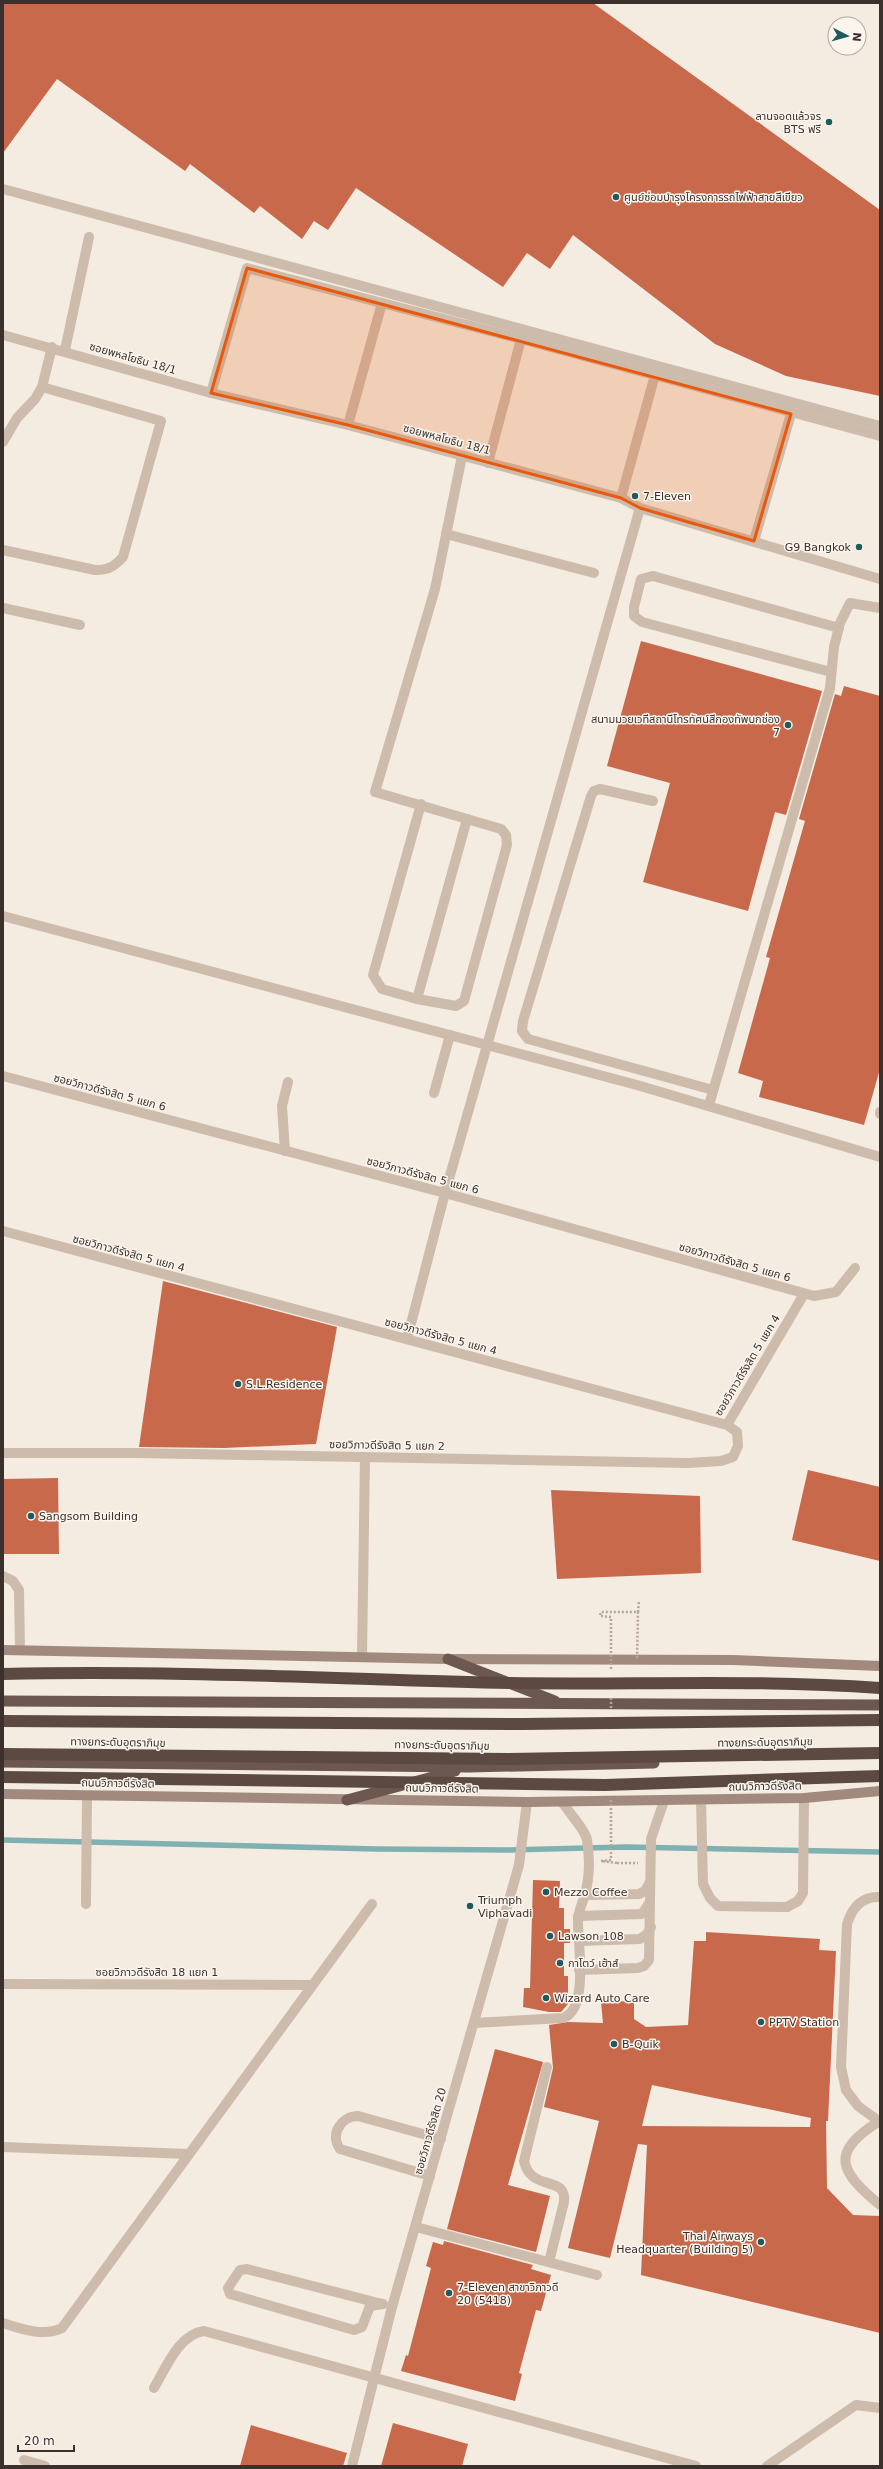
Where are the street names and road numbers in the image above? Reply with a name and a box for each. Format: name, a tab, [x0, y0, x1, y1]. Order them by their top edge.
street label: ซอยพหลโยธิน 18/1	[88, 340, 178, 377]
street label: ซอยพหลโยธิน 18/1	[402, 422, 492, 457]
street label: ซอยวิภาวดีรังสิต 5 แยก 6	[52, 1071, 167, 1114]
street label: ซอยวิภาวดีรังสิต 5 แยก 6	[365, 1154, 480, 1197]
street label: ซอยวิภาวดีรังสิต 5 แยก 4	[71, 1232, 186, 1275]
street label: ซอยวิภาวดีรังสิต 5 แยก 6	[677, 1240, 792, 1285]
street label: ซอยวิภาวดีรังสิต 5 แยก 4	[712, 1312, 783, 1418]
street label: ซอยวิภาวดีรังสิต 5 แยก 4	[383, 1315, 498, 1358]
street label: ซอยวิภาวดีรังสิต 5 แยก 2	[329, 1438, 445, 1453]
street label: ทางยกระดับอุตราภิมุข	[70, 1735, 166, 1750]
street label: ทางยกระดับอุตราภิมุข	[717, 1735, 813, 1750]
street label: ทางยกระดับอุตราภิมุข	[394, 1738, 490, 1753]
street label: ถนนวิภาวดีรังสิต	[81, 1776, 155, 1791]
street label: ถนนวิภาวดีรังสิต	[728, 1779, 802, 1794]
street label: ถนนวิภาวดีรังสิต	[405, 1781, 479, 1796]
street label: ซอยวิภาวดีรังสิต 18 แยก 1	[96, 1966, 218, 1979]
street label: ซอยวิภาวดีรังสิต 20	[412, 2086, 449, 2176]

